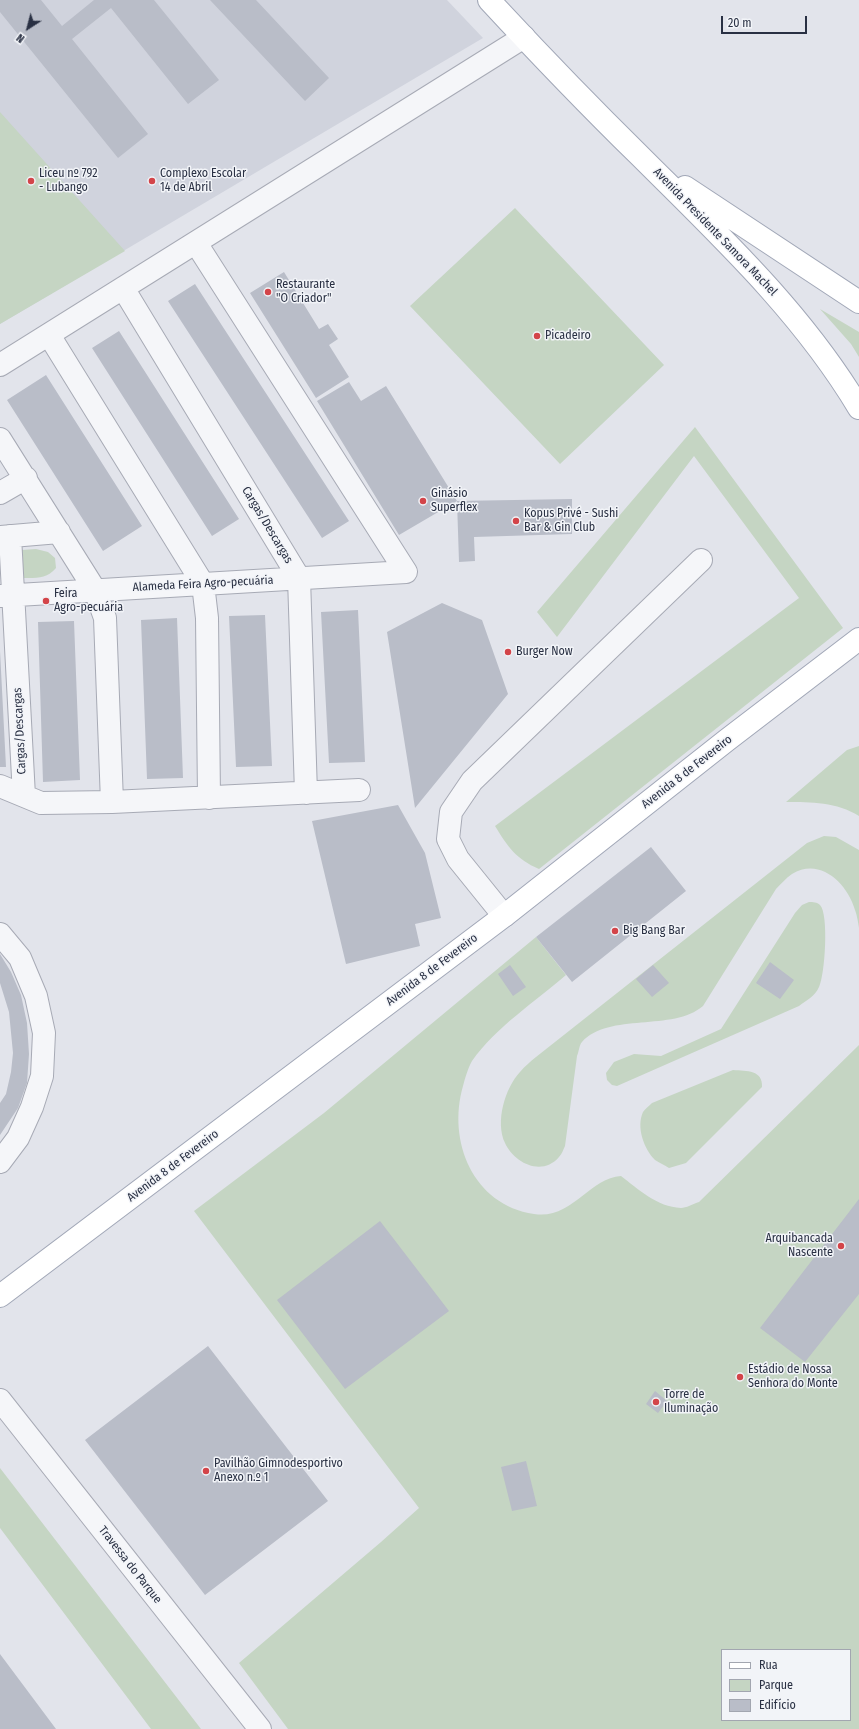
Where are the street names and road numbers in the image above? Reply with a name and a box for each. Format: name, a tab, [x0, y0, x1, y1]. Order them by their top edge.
street label: Avenida Presidente Samora Machel	[650, 165, 780, 299]
street label: Cargas/Descargas	[238, 484, 296, 566]
street label: Alameda Feira Agro-pecuária	[132, 573, 274, 595]
street label: Cargas/Descargas	[11, 687, 29, 775]
street label: Avenida 8 de Fevereiro	[639, 732, 735, 812]
street label: Avenida 8 de Fevereiro	[383, 931, 481, 1009]
street label: Avenida 8 de Fevereiro	[124, 1127, 222, 1205]
street label: Travessa do Parque	[95, 1523, 165, 1607]

